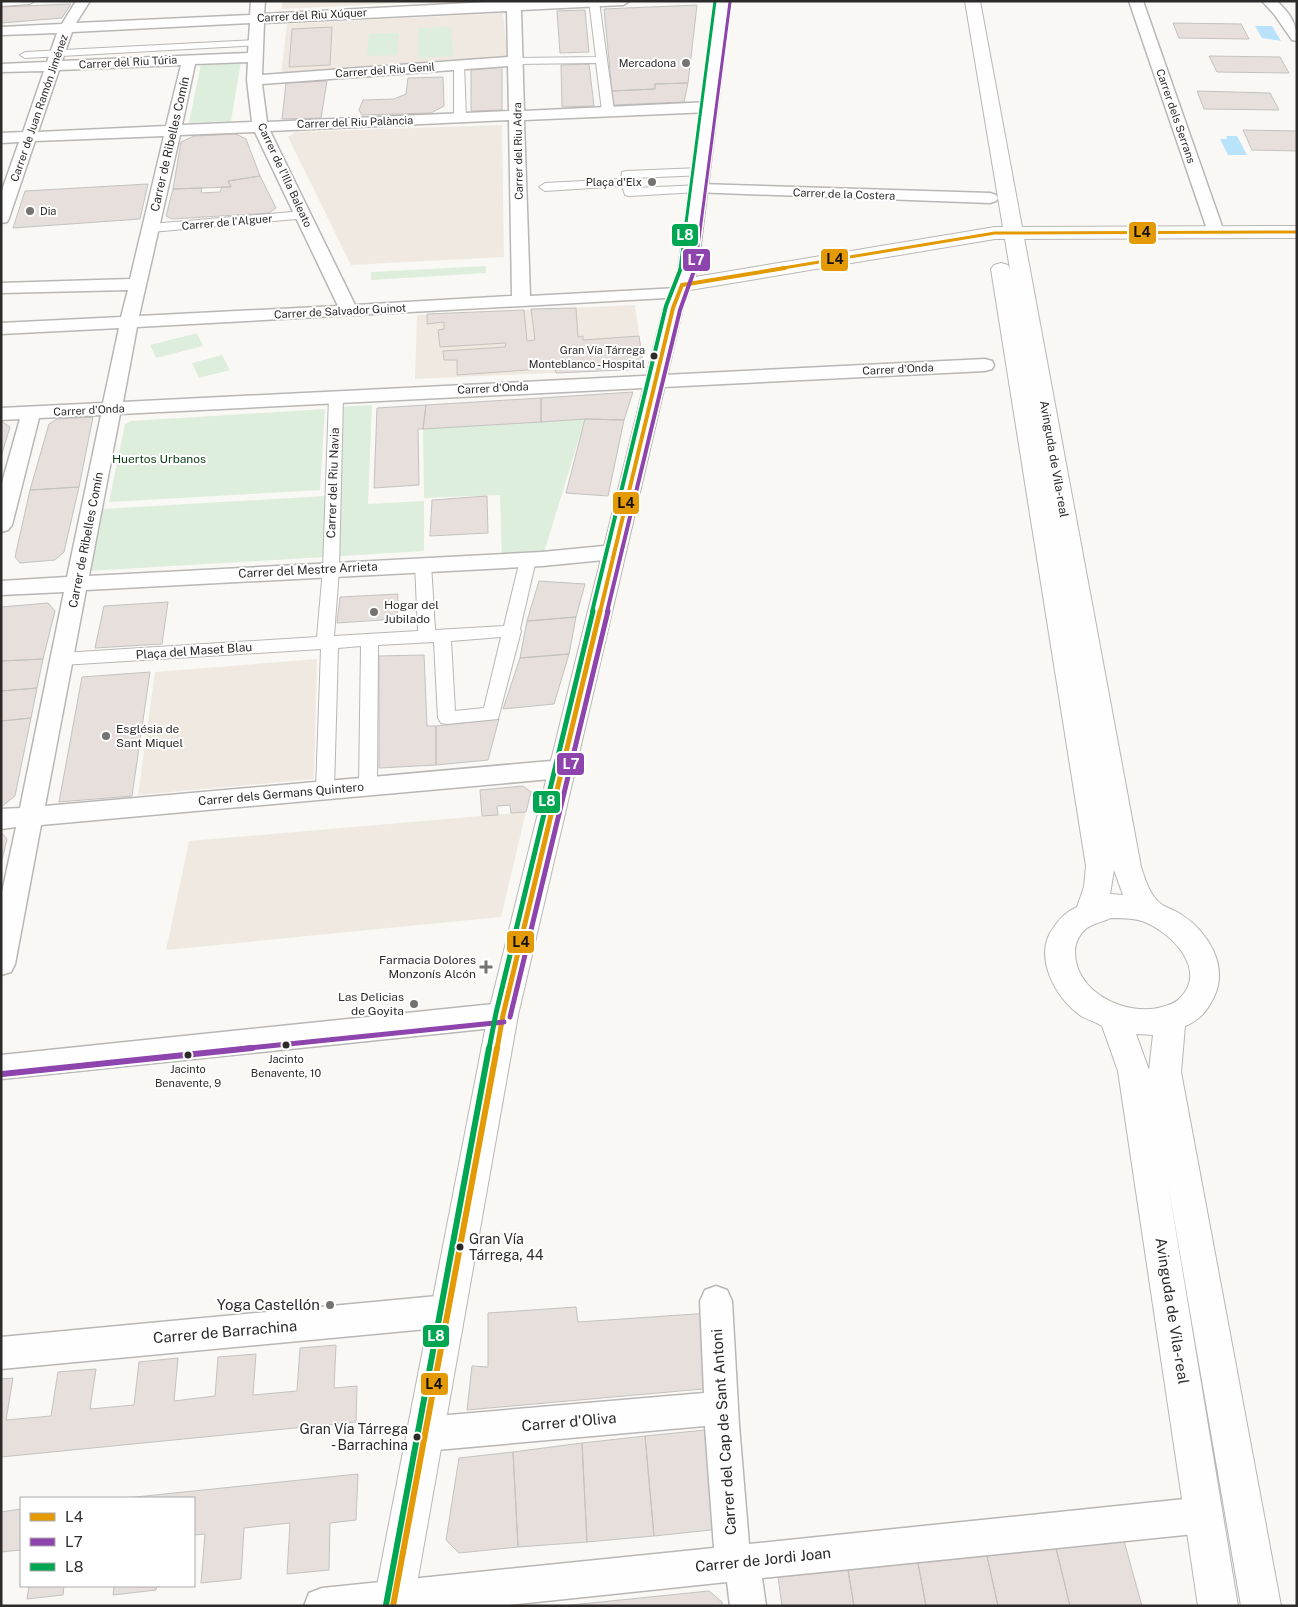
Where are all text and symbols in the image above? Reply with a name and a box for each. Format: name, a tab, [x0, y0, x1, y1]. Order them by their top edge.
street label: Carrer del Riu Xúquer	[257, 6, 367, 24]
street label: Carrer de Juan Ramón Jiménez	[8, 33, 70, 183]
street label: Carrer del Riu Túria	[78, 53, 178, 71]
place label: Mercadona	[619, 57, 676, 69]
marker: Mercadona	[680, 57, 692, 69]
street label: Carrer del Riu Genil	[335, 61, 435, 79]
street label: Carrer dels Serrans	[1154, 67, 1198, 165]
street label: Carrer de Ribelles Comín	[148, 75, 192, 213]
street label: Carrer del Riu Adra	[511, 102, 525, 200]
street label: Carrer del Riu Palància	[297, 114, 413, 130]
street label: Carrer de l'Illa Baleato	[256, 121, 314, 229]
place label: Plaça d'Elx	[586, 176, 642, 189]
marker: Plaça d'Elx	[646, 176, 658, 188]
street label: Carrer de la Costera	[793, 186, 895, 202]
marker: Dia	[24, 205, 36, 217]
place label: Dia	[40, 205, 56, 217]
street label: Carrer de l'Alguer	[181, 212, 273, 232]
line badge: L4	[1128, 221, 1157, 245]
line badge: L8	[671, 223, 699, 247]
text: L4	[1133, 224, 1151, 240]
text: L8	[676, 227, 694, 243]
line badge: L7	[682, 248, 711, 272]
line badge: L4	[820, 248, 849, 272]
text: L4	[826, 251, 844, 267]
text: L7	[688, 252, 705, 268]
street label: Carrer de Salvador Guinot	[274, 302, 406, 320]
place label: Gran Vía Tárrega Monteblanco - Hospital	[529, 344, 645, 370]
marker: Gran Vía Tárrega Monteblanco - Hospital	[649, 351, 659, 361]
street label: Carrer d'Onda	[862, 361, 934, 377]
street label: Carrer d'Onda	[457, 380, 529, 396]
street label: Avinguda de Vila-real	[1037, 399, 1071, 519]
street label: Carrer d'Onda	[53, 402, 125, 418]
street label: Carrer del Riu Navia	[324, 427, 342, 539]
park label: Huertos Urbanos	[112, 452, 206, 466]
street label: Carrer de Ribelles Comín	[66, 471, 106, 609]
line badge: L4	[612, 491, 640, 515]
text: L4	[617, 495, 635, 511]
street label: Carrer del Mestre Arrieta	[238, 559, 378, 581]
place label: Hogar del Jubilado	[384, 598, 439, 626]
marker: Hogar del Jubilado	[368, 606, 380, 618]
street label: Plaça del Maset Blau	[135, 640, 253, 662]
place label: Església de Sant Miquel	[116, 722, 183, 750]
marker: Església de Sant Miquel	[100, 730, 112, 742]
line badge: L7	[556, 752, 585, 776]
text: L7	[563, 756, 580, 772]
street label: Carrer dels Germans Quintero	[198, 780, 365, 808]
line badge: L8	[532, 790, 561, 814]
text: L8	[538, 793, 556, 809]
line badge: L4	[506, 930, 535, 954]
text: L4	[512, 934, 530, 950]
place label: Farmacia Dolores Monzonís Alcón	[379, 953, 476, 981]
marker: Farmacia Dolores Monzonís Alcón	[480, 961, 492, 973]
place label: Las Delicias de Goyita	[338, 990, 404, 1018]
marker: Las Delicias de Goyita	[408, 998, 420, 1010]
marker: Jacinto Benavente, 10	[281, 1040, 291, 1050]
marker: Jacinto Benavente, 9	[183, 1050, 193, 1060]
place label: Jacinto Benavente, 10	[251, 1053, 322, 1079]
place label: Jacinto Benavente, 9	[155, 1063, 221, 1089]
place label: Gran Vía Tárrega, 44	[469, 1231, 544, 1263]
street label: Avinguda de Vila-real	[1153, 1236, 1192, 1385]
marker: Gran Vía Tárrega, 44	[455, 1242, 465, 1252]
place label: Yoga Castellón	[217, 1296, 320, 1313]
marker: Yoga Castellón	[324, 1299, 336, 1311]
street label: Carrer de Barrachina	[152, 1317, 298, 1346]
line badge: L8	[422, 1324, 450, 1348]
text: L8	[427, 1328, 445, 1344]
street label: Carrer del Cap de Sant Antoni	[708, 1328, 739, 1536]
line badge: L4	[420, 1372, 449, 1396]
text: L4	[425, 1376, 443, 1392]
street label: Carrer d'Oliva	[521, 1409, 617, 1434]
place label: Gran Vía Tárrega - Barrachina	[300, 1421, 408, 1453]
marker: Gran Vía Tárrega - Barrachina	[412, 1432, 422, 1442]
legend	[20, 1497, 195, 1587]
text: L4	[65, 1508, 83, 1525]
text: L7	[65, 1533, 83, 1550]
street label: Carrer de Jordi Joan	[694, 1544, 832, 1575]
text: L8	[65, 1558, 83, 1575]

